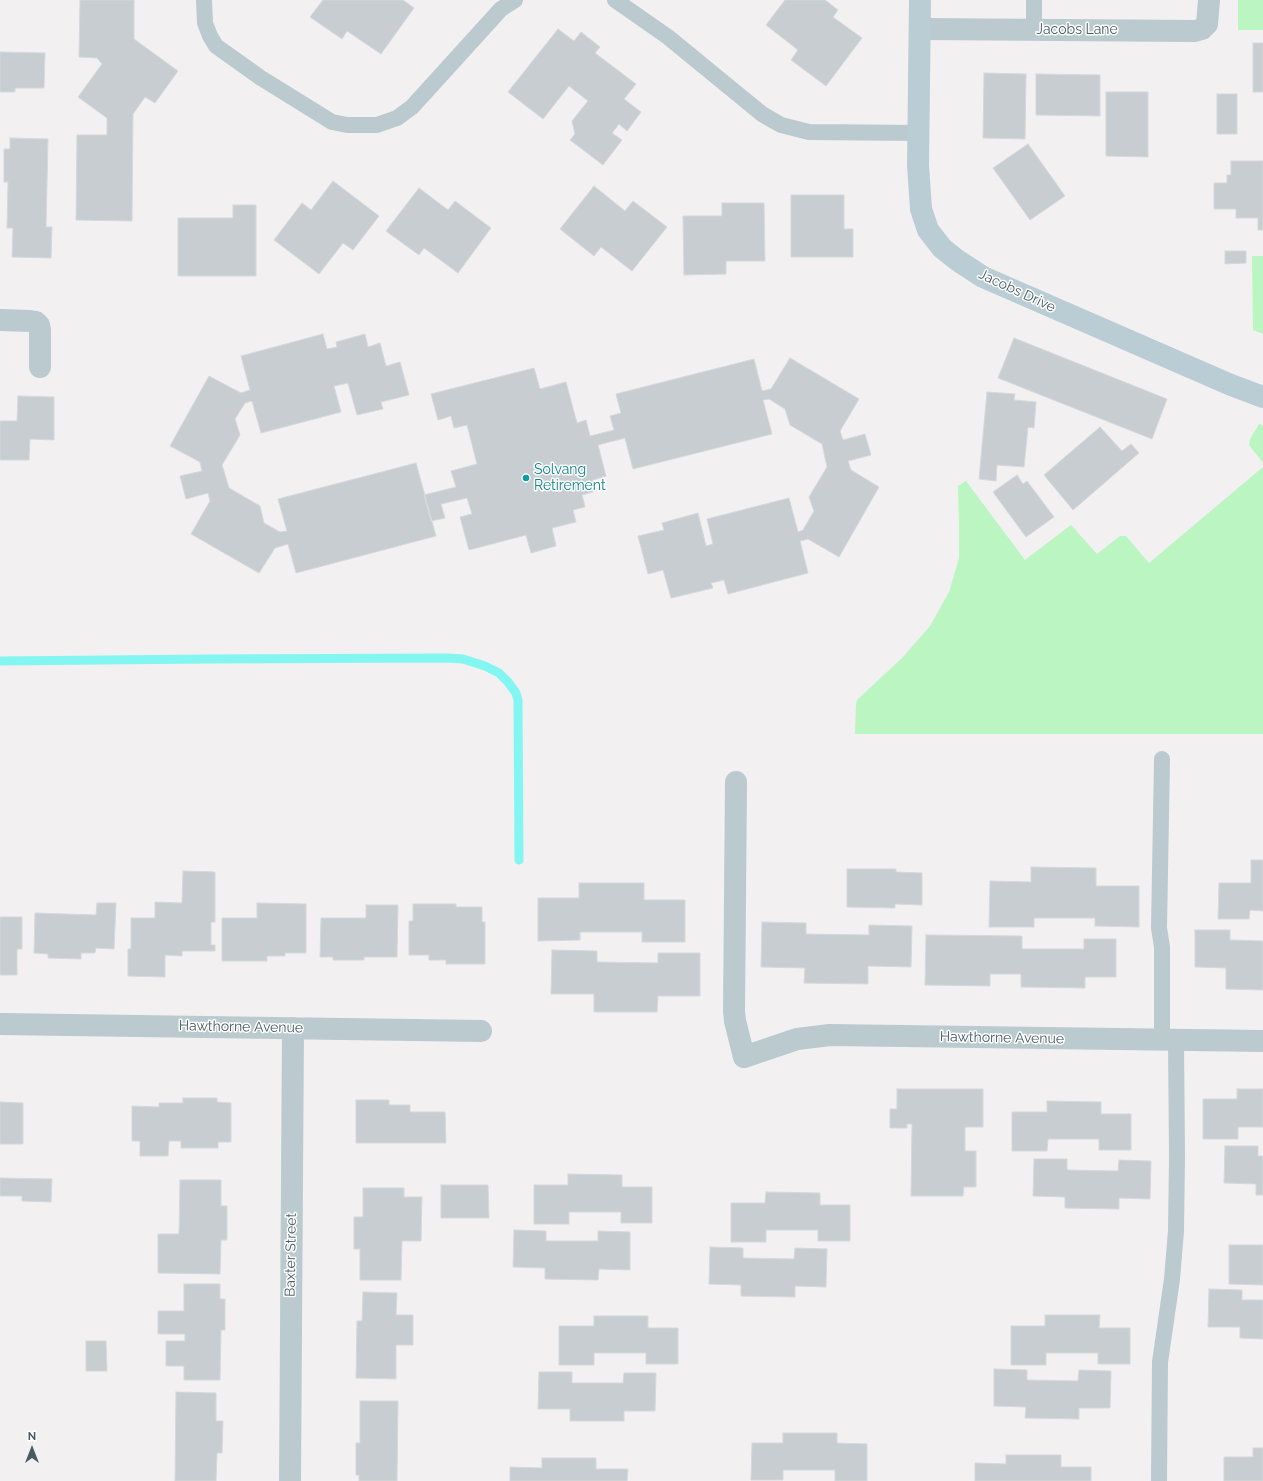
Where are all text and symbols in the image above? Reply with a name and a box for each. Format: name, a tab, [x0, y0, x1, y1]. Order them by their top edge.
street label: Jacobs Lane	[1036, 22, 1118, 38]
street label: Jacobs Drive	[976, 266, 1058, 316]
place label: Solvang Retirement	[534, 462, 606, 494]
marker: Solvang Retirement	[521, 473, 531, 483]
street label: Hawthorne Avenue	[179, 1018, 303, 1036]
street label: Hawthorne Avenue	[940, 1029, 1064, 1047]
street label: Baxter Street	[282, 1213, 300, 1297]
north arrow	[12, 1429, 52, 1469]
text: N	[28, 1430, 36, 1443]

